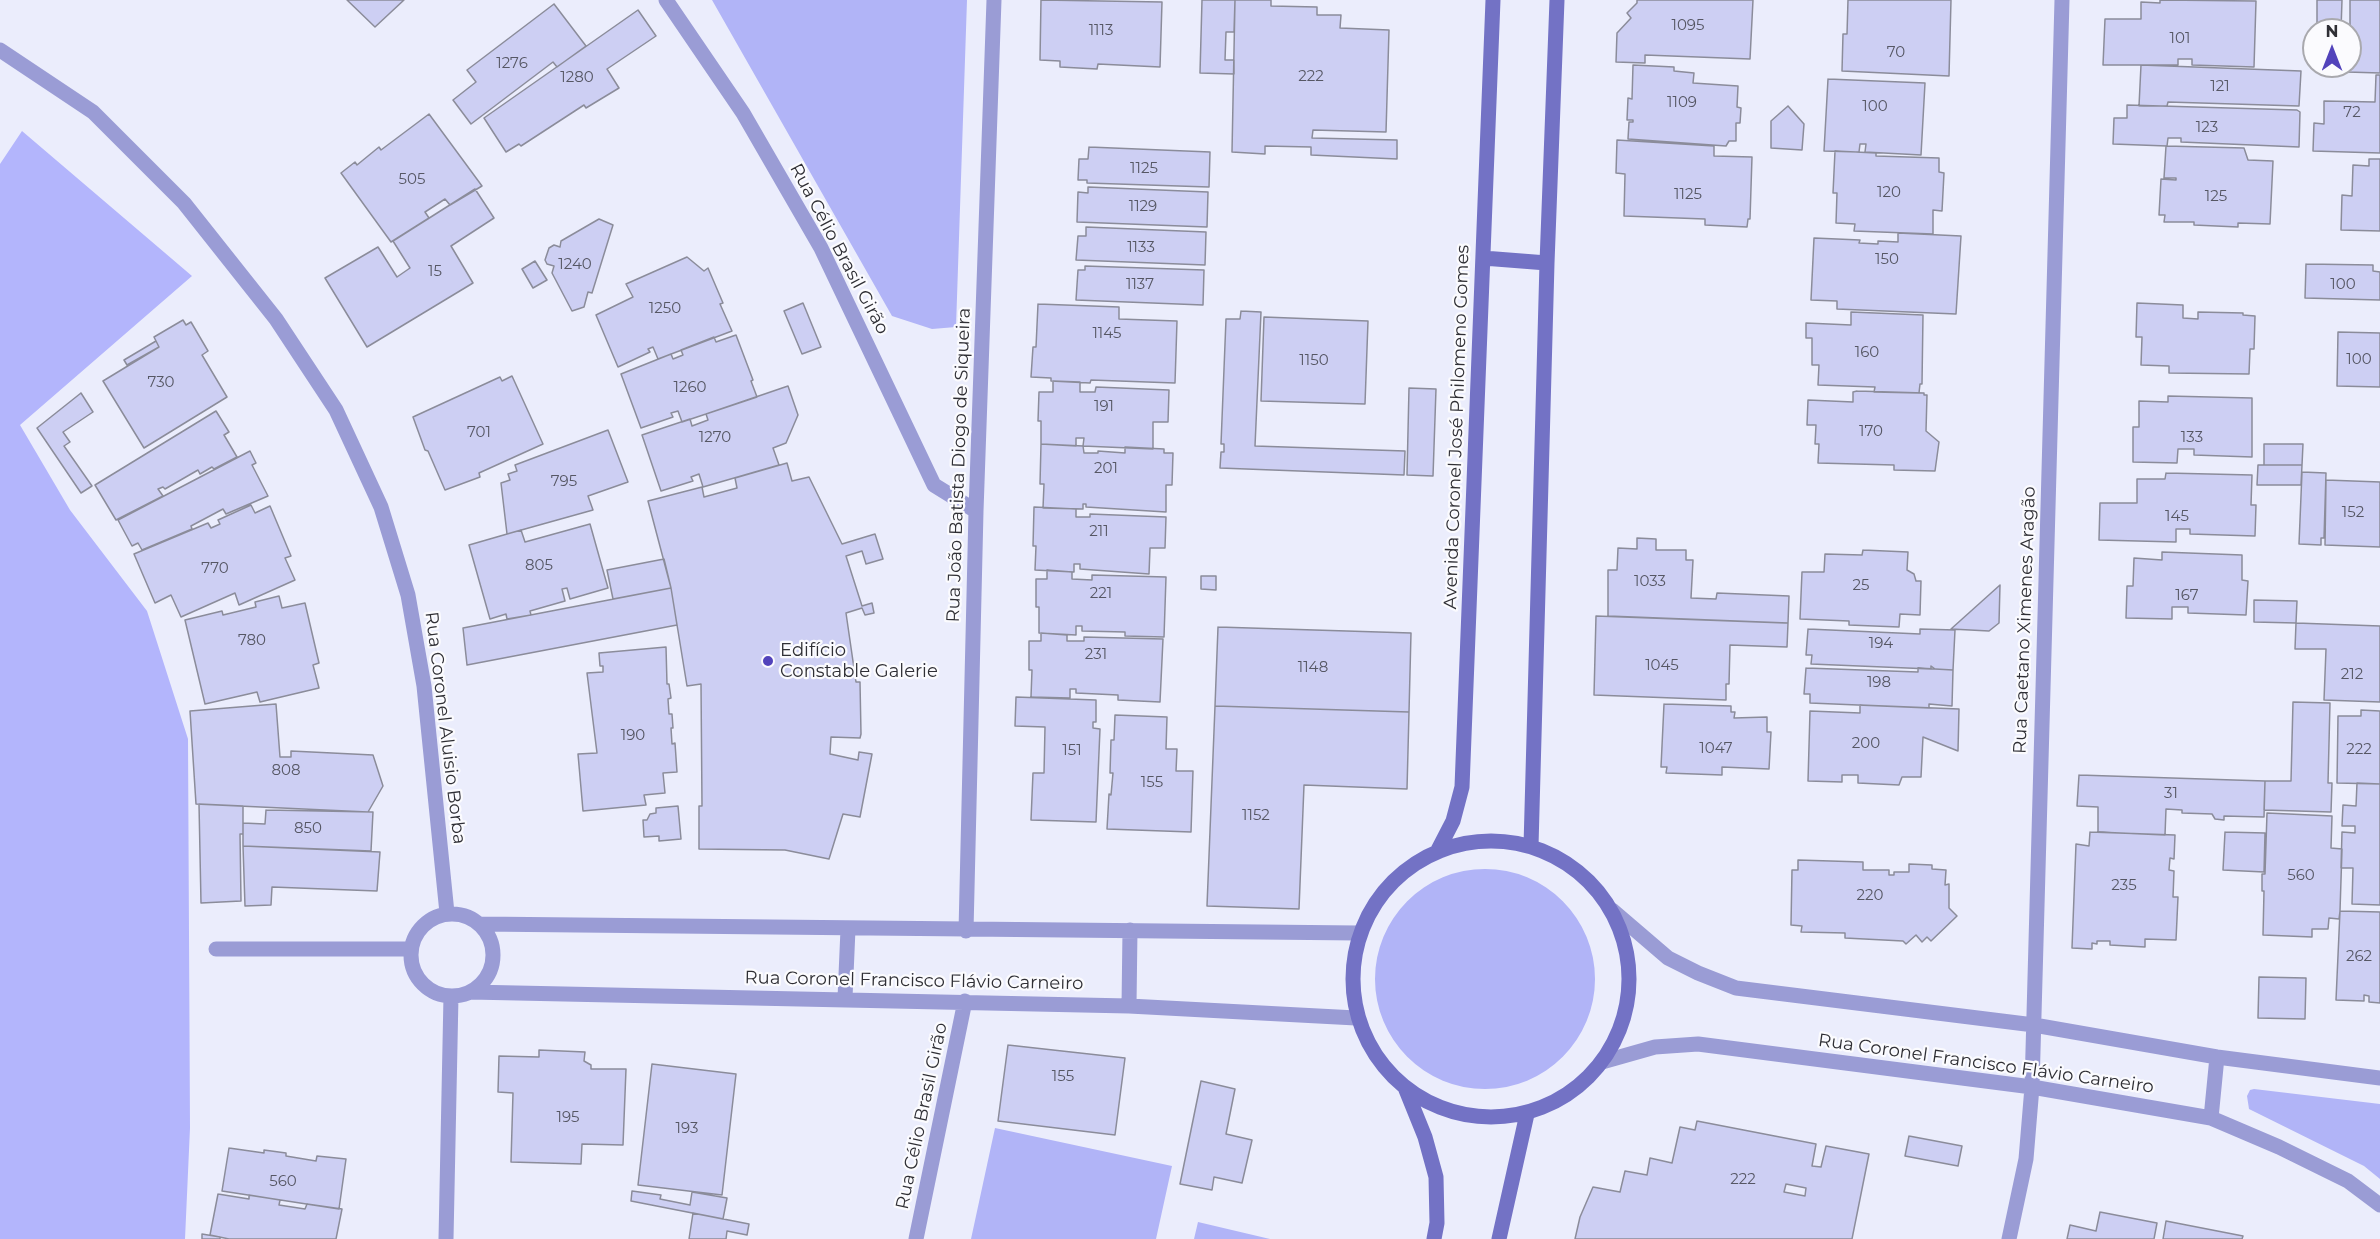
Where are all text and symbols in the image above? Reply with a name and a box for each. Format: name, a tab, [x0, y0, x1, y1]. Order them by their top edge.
house number: 1095	[1672, 17, 1704, 35]
north arrow	[2302, 18, 2362, 78]
house number: 1113	[1089, 22, 1113, 40]
text: N	[2326, 22, 2338, 41]
house number: 101	[2170, 30, 2190, 48]
house number: 70	[1887, 44, 1905, 62]
house number: 1276	[496, 55, 528, 73]
house number: 222	[1298, 68, 1324, 86]
house number: 1280	[560, 69, 594, 87]
house number: 121	[2210, 78, 2230, 96]
house number: 1109	[1667, 94, 1697, 112]
house number: 100	[1862, 98, 1888, 116]
house number: 72	[2343, 104, 2361, 122]
house number: 123	[2196, 119, 2218, 137]
street label: Rua Célio Brasil Girão	[785, 160, 893, 338]
house number: 1125	[1130, 160, 1158, 178]
house number: 505	[399, 171, 425, 189]
house number: 120	[1877, 184, 1901, 202]
house number: 1125	[1674, 186, 1702, 204]
house number: 125	[2205, 188, 2227, 206]
house number: 1129	[1129, 198, 1157, 216]
house number: 1133	[1127, 239, 1155, 257]
street label: Avenida Coronel José Philomeno Gomes	[1440, 244, 1474, 610]
house number: 150	[1875, 251, 1899, 269]
house number: 1240	[558, 256, 592, 274]
house number: 15	[428, 263, 442, 281]
house number: 1137	[1126, 276, 1154, 294]
house number: 100	[2330, 276, 2356, 294]
house number: 1250	[649, 300, 681, 318]
street label: Rua João Batista Diogo de Siqueira	[943, 307, 975, 623]
house number: 1145	[1092, 325, 1122, 343]
house number: 160	[1855, 344, 1879, 362]
house number: 100	[2346, 351, 2372, 369]
house number: 1150	[1299, 352, 1329, 370]
house number: 730	[147, 374, 175, 392]
house number: 1260	[674, 379, 706, 397]
house number: 191	[1094, 398, 1114, 416]
house number: 170	[1859, 423, 1883, 441]
house number: 701	[467, 424, 491, 442]
house number: 1270	[699, 429, 731, 447]
house number: 133	[2181, 429, 2203, 447]
house number: 201	[1094, 460, 1118, 478]
house number: 795	[551, 473, 577, 491]
street label: Rua Caetano Ximenes Aragão	[2010, 486, 2040, 754]
house number: 152	[2342, 504, 2364, 522]
house number: 145	[2165, 508, 2189, 526]
house number: 211	[1089, 523, 1109, 541]
house number: 805	[525, 557, 553, 575]
house number: 770	[201, 560, 229, 578]
house number: 1033	[1634, 573, 1666, 591]
house number: 25	[1852, 577, 1870, 595]
house number: 221	[1090, 585, 1112, 603]
house number: 167	[2175, 587, 2199, 605]
street label: Rua Coronel Aluisio Borba	[420, 611, 470, 845]
house number: 780	[238, 632, 266, 650]
house number: 194	[1869, 635, 1893, 653]
place label: Edifício Constable Galerie	[780, 640, 938, 682]
house number: 231	[1085, 646, 1107, 664]
marker: Edifício Constable Galerie	[761, 654, 775, 668]
house number: 1045	[1645, 657, 1679, 675]
house number: 1148	[1298, 659, 1328, 677]
house number: 212	[2341, 666, 2363, 684]
house number: 198	[1867, 674, 1891, 692]
house number: 190	[621, 727, 645, 745]
house number: 200	[1852, 735, 1880, 753]
house number: 1047	[1699, 740, 1733, 758]
house number: 222	[2346, 741, 2372, 759]
house number: 151	[1062, 742, 1082, 760]
house number: 808	[271, 762, 301, 780]
house number: 155	[1141, 774, 1163, 792]
house number: 31	[2164, 785, 2178, 803]
house number: 1152	[1242, 807, 1270, 825]
house number: 850	[294, 820, 322, 838]
house number: 560	[2287, 867, 2315, 885]
house number: 235	[2111, 877, 2137, 895]
house number: 220	[1857, 887, 1883, 905]
house number: 262	[2346, 948, 2372, 966]
street label: Rua Coronel Francisco Flávio Carneiro	[744, 967, 1084, 995]
street label: Rua Célio Brasil Girão	[892, 1021, 952, 1211]
street label: Rua Coronel Francisco Flávio Carneiro	[1817, 1030, 2155, 1098]
house number: 155	[1052, 1068, 1074, 1086]
house number: 195	[556, 1109, 580, 1127]
house number: 193	[676, 1120, 698, 1138]
house number: 222	[1730, 1171, 1756, 1189]
house number: 560	[269, 1173, 297, 1191]

